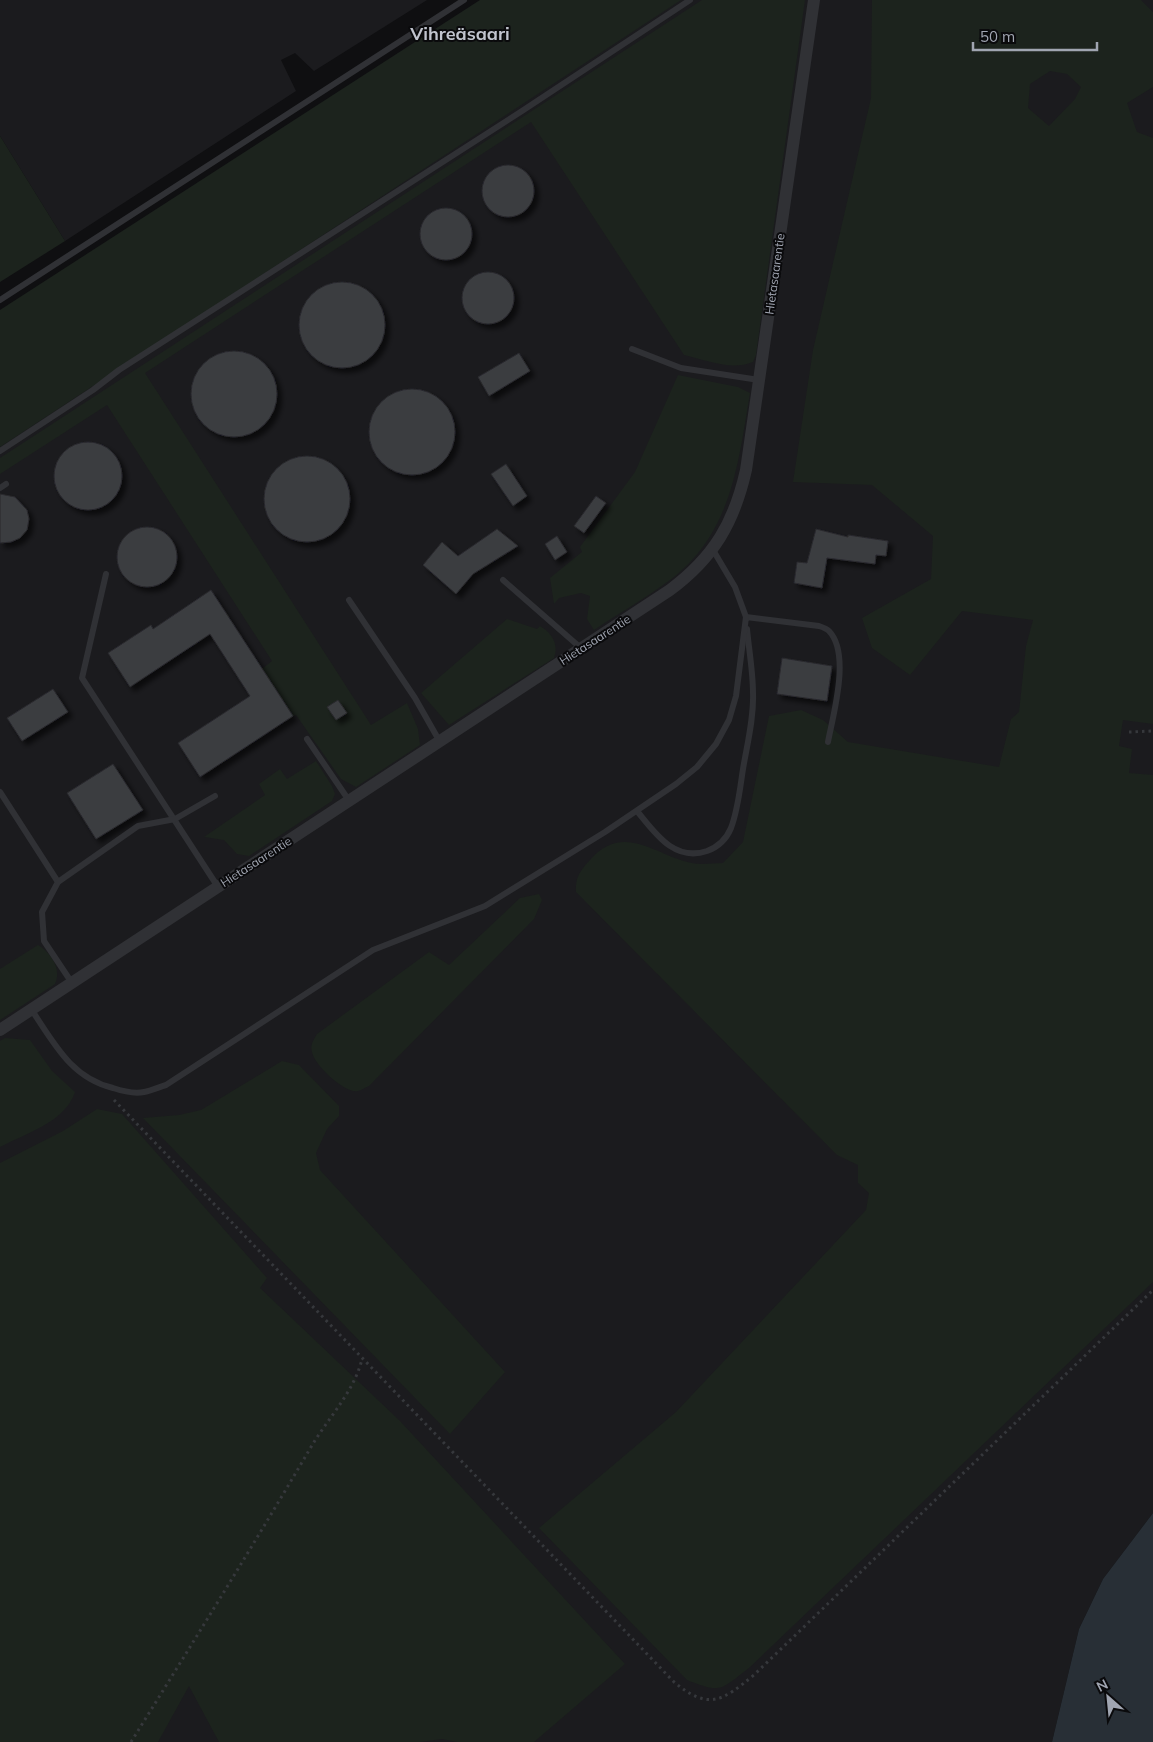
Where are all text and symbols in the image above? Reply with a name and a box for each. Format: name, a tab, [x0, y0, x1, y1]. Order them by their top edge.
scale bar	[973, 20, 1097, 52]
district label: Vihreäsaari	[409, 22, 510, 45]
text: 50 m	[980, 27, 1015, 46]
street label: Hietasaarentie	[761, 232, 788, 315]
street label: Hietasaarentie	[556, 611, 633, 668]
street label: Hietasaarentie	[217, 833, 294, 890]
north arrow	[1083, 1672, 1133, 1722]
text: N	[1093, 1675, 1111, 1696]

